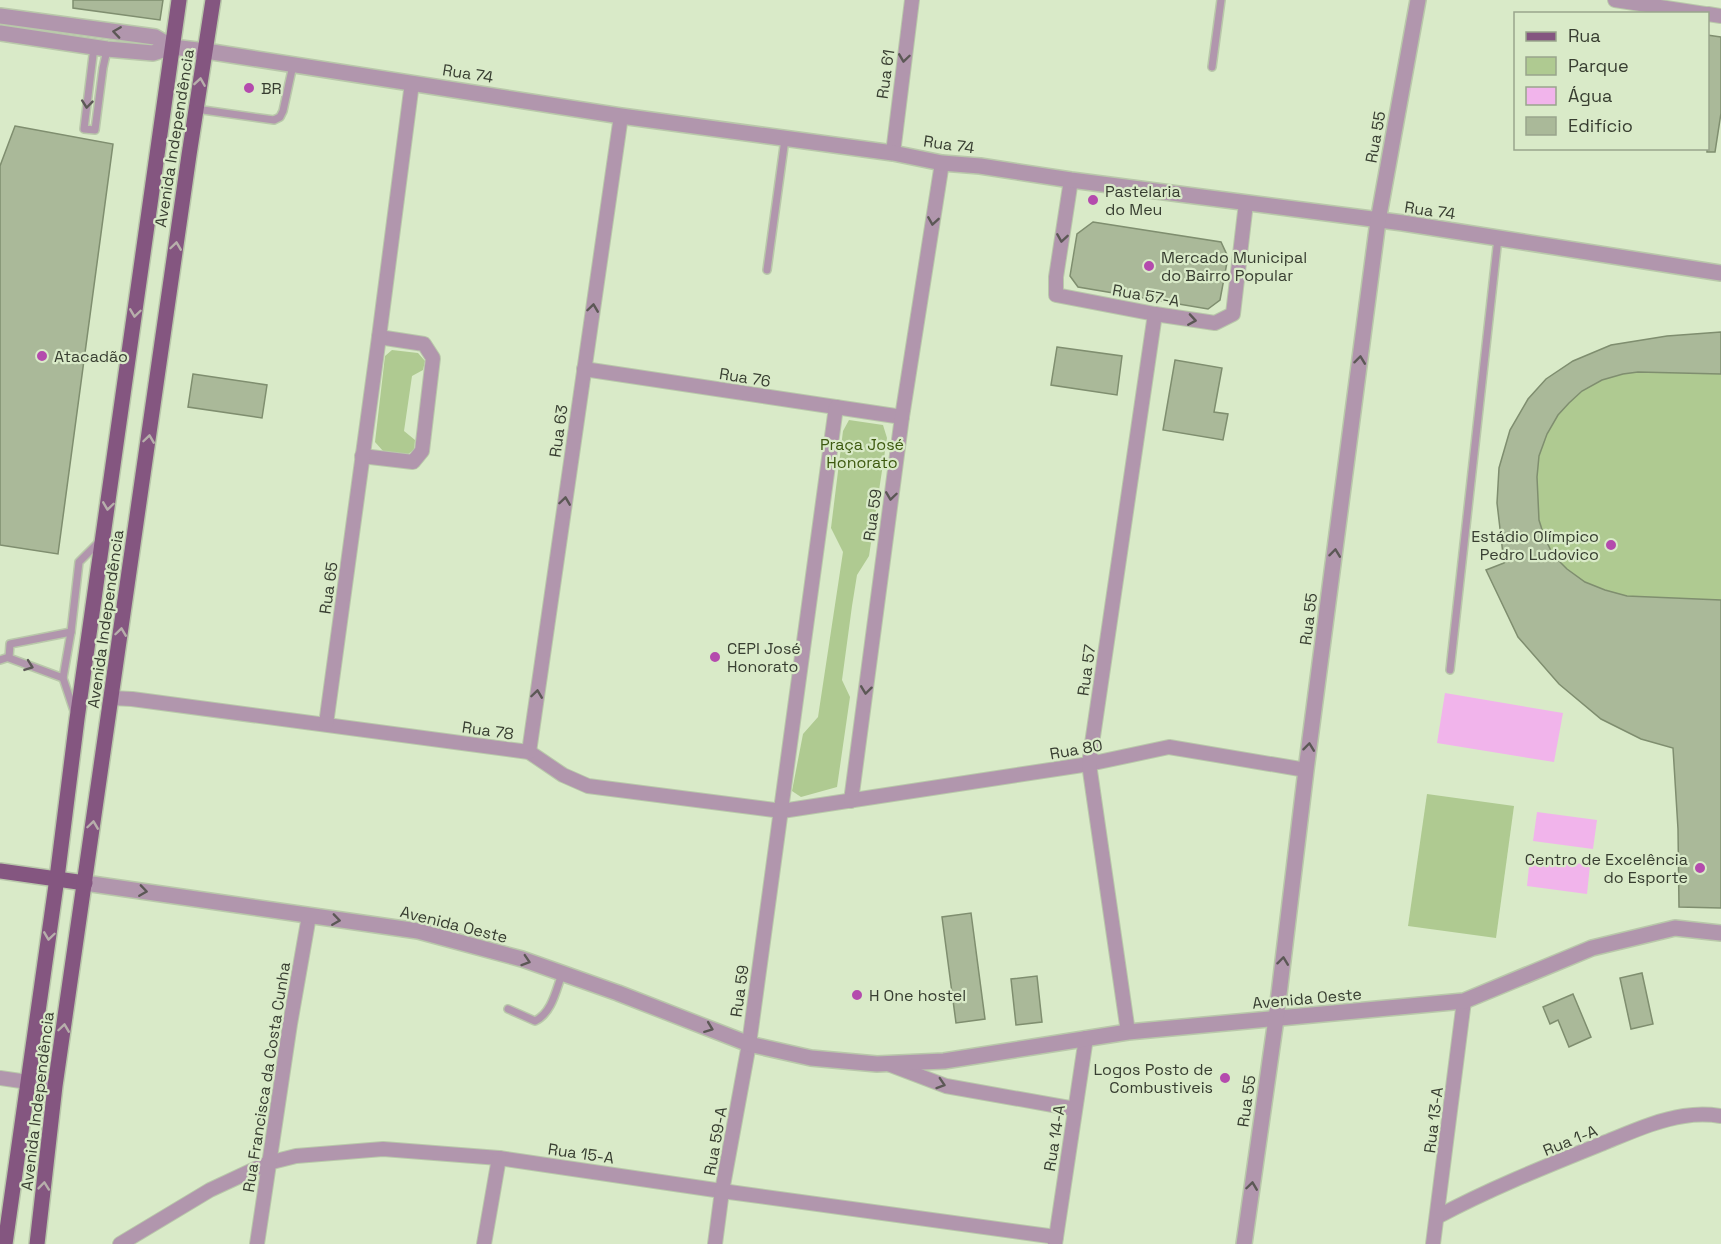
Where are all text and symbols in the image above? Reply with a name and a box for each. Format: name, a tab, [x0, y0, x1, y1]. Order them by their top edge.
legend	[1514, 12, 1709, 150]
text: Rua	[1568, 24, 1601, 47]
one-way arrow	[113, 26, 122, 38]
street label: Avenida Independência	[150, 47, 199, 229]
street label: Rua 61	[872, 48, 899, 100]
one-way arrow	[899, 53, 911, 63]
text: Parque	[1568, 54, 1629, 77]
street label: Rua 74	[441, 59, 495, 88]
one-way arrow	[194, 77, 206, 87]
place label: BR	[261, 78, 282, 99]
marker: BR	[242, 81, 256, 95]
text: Água	[1568, 84, 1612, 107]
one-way arrow	[81, 100, 93, 109]
street label: Rua 55	[1361, 109, 1390, 165]
text: Edifício	[1568, 114, 1633, 137]
street label: Rua 74	[922, 131, 976, 158]
place label: Pastelaria do Meu	[1105, 181, 1181, 220]
marker: Pastelaria do Meu	[1086, 193, 1100, 207]
street label: Rua 74	[1403, 197, 1457, 224]
one-way arrow	[927, 216, 940, 226]
one-way arrow	[1056, 233, 1069, 243]
one-way arrow	[170, 241, 182, 251]
place label: Mercado Municipal do Bairro Popular	[1161, 247, 1307, 286]
marker: Mercado Municipal do Bairro Popular	[1142, 259, 1156, 273]
street label: Rua 57-A	[1111, 279, 1181, 312]
one-way arrow	[586, 303, 598, 312]
one-way arrow	[129, 309, 141, 318]
one-way arrow	[1187, 313, 1197, 325]
place label: Atacadão	[54, 346, 128, 367]
marker: Atacadão	[35, 349, 49, 363]
one-way arrow	[1353, 355, 1365, 364]
street label: Rua 76	[718, 363, 772, 392]
street label: Rua 63	[544, 404, 573, 459]
one-way arrow	[142, 434, 154, 444]
park label: Praça José Honorato	[820, 434, 904, 473]
street label: Rua 59	[858, 488, 887, 543]
one-way arrow	[886, 492, 898, 501]
one-way arrow	[558, 496, 570, 505]
one-way arrow	[102, 502, 114, 511]
place label: Estádio Olímpico Pedro Ludovico	[1471, 526, 1599, 565]
street label: Avenida Independência	[83, 528, 128, 710]
marker: Estádio Olímpico Pedro Ludovico	[1604, 538, 1618, 552]
one-way arrow	[1328, 549, 1340, 558]
street label: Rua 65	[314, 561, 343, 616]
street label: Rua 55	[1295, 592, 1322, 646]
one-way arrow	[115, 627, 127, 637]
place label: CEPI José Honorato	[727, 638, 801, 677]
street label: Rua 57	[1073, 643, 1100, 697]
marker: CEPI José Honorato	[708, 650, 722, 664]
one-way arrow	[23, 658, 34, 671]
one-way arrow	[860, 685, 872, 694]
one-way arrow	[530, 689, 542, 698]
street label: Rua 78	[461, 716, 515, 745]
street label: Rua 80	[1048, 735, 1104, 764]
one-way arrow	[1303, 742, 1315, 751]
one-way arrow	[87, 820, 99, 830]
place label: Centro de Excelência do Esporte	[1525, 849, 1688, 888]
marker: Centro de Excelência do Esporte	[1693, 861, 1707, 875]
one-way arrow	[138, 885, 148, 897]
street label: Avenida Oeste	[398, 901, 510, 948]
one-way arrow	[331, 913, 341, 925]
one-way arrow	[43, 932, 55, 941]
one-way arrow	[520, 954, 531, 966]
one-way arrow	[1276, 956, 1289, 966]
street label: Rua Francisca da Costa Cunha	[238, 960, 295, 1194]
street label: Rua 59	[725, 964, 754, 1019]
street label: Avenida Oeste	[1251, 983, 1363, 1014]
place label: H One hostel	[869, 985, 966, 1006]
marker: H One hostel	[850, 988, 864, 1002]
street label: Avenida Independência	[16, 1010, 59, 1192]
one-way arrow	[703, 1021, 714, 1034]
one-way arrow	[57, 1023, 69, 1032]
place label: Logos Posto de Combustiveis	[1093, 1059, 1213, 1098]
marker: Logos Posto de Combustiveis	[1218, 1071, 1232, 1085]
street label: Rua 55	[1232, 1074, 1261, 1128]
one-way arrow	[935, 1076, 946, 1089]
street label: Rua 13-A	[1419, 1086, 1448, 1154]
street label: Rua 14-A	[1039, 1103, 1070, 1173]
street label: Rua 59-A	[699, 1105, 732, 1177]
street label: Rua 1-A	[1540, 1120, 1601, 1161]
street label: Rua 15-A	[546, 1138, 615, 1169]
one-way arrow	[37, 1181, 50, 1190]
one-way arrow	[1245, 1181, 1257, 1191]

